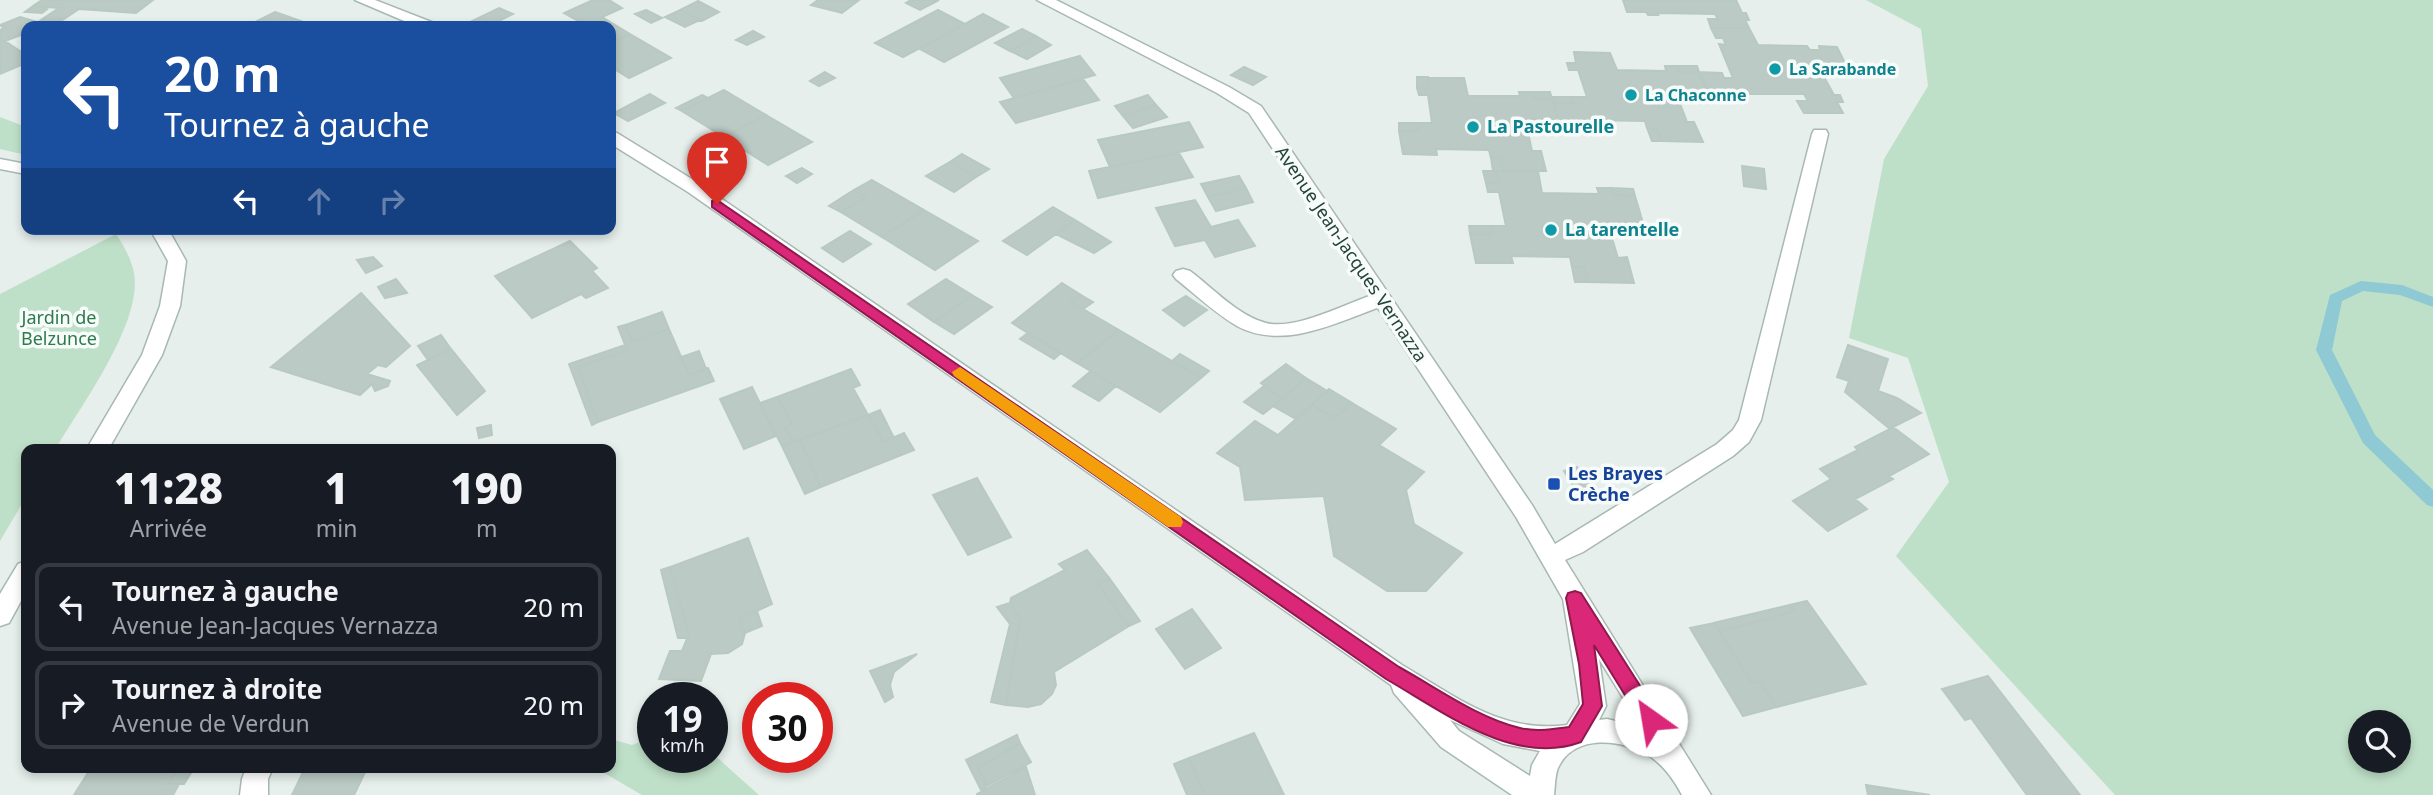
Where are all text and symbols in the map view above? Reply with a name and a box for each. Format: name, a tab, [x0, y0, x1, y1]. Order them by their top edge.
text: 20 m	[164, 40, 281, 106]
icon: left	[49, 49, 140, 140]
place label: La Sarabande	[1789, 58, 1896, 80]
marker: La Sarabande	[1767, 61, 1783, 77]
place label: La Chaconne	[1645, 84, 1747, 106]
marker: La Chaconne	[1623, 87, 1639, 103]
text: Tournez à gauche	[164, 103, 430, 146]
place label: La Pastourelle	[1487, 114, 1614, 138]
marker: La Pastourelle	[1465, 119, 1481, 135]
pin	[687, 132, 747, 204]
street label: Avenue Jean-Jacques Vernazza	[1270, 141, 1433, 366]
icon: arrive	[698, 143, 736, 181]
icon: left	[227, 182, 265, 220]
icon: ahead	[300, 182, 338, 220]
icon: right	[373, 182, 411, 220]
place label: La tarentelle	[1565, 217, 1679, 241]
marker: La tarentelle	[1543, 222, 1559, 238]
park label: Jardin de Belzunce	[20, 305, 97, 350]
text: 11:28	[114, 459, 223, 516]
text: 1	[324, 459, 349, 516]
text: 190	[450, 459, 523, 516]
place label: Les Brayes Crèche	[1568, 461, 1663, 506]
marker: Les Brayes Crèche	[1546, 476, 1562, 492]
text: Arrivée	[130, 512, 207, 544]
text: min	[316, 512, 357, 544]
text: m	[476, 512, 497, 544]
text: Tournez à gauche	[112, 573, 339, 609]
icon: left	[53, 588, 91, 626]
text: 20 m	[523, 589, 584, 625]
text: Avenue Jean-Jacques Vernazza	[112, 609, 439, 641]
text: Tournez à droite	[112, 671, 322, 707]
speed limit sign: 30	[742, 682, 833, 773]
position arrow	[1614, 683, 1688, 757]
icon: right	[53, 686, 91, 724]
text: 20 m	[523, 687, 584, 723]
text: 19	[662, 695, 703, 742]
text: Avenue de Verdun	[112, 707, 310, 739]
map controls	[2348, 710, 2411, 773]
button: search	[2348, 710, 2411, 773]
text: km/h	[660, 733, 705, 757]

